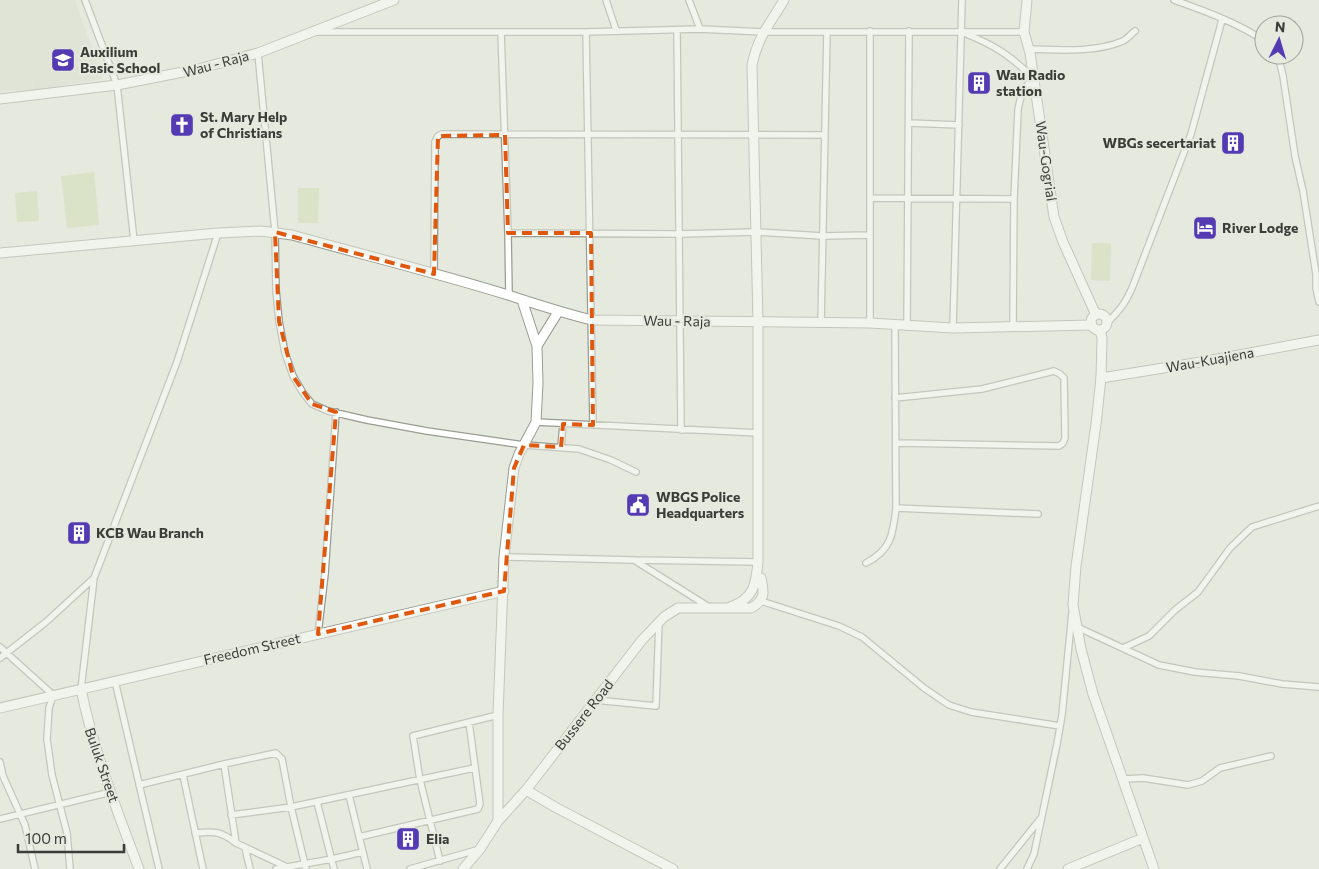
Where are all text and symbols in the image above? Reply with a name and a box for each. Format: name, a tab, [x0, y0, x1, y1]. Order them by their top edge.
north arrow	[1254, 15, 1304, 65]
text: N	[1274, 18, 1286, 35]
place label: Auxilium Basic School	[80, 43, 160, 76]
school or university icon: Auxilium Basic School	[50, 47, 76, 73]
street label: Wau - Raja	[181, 47, 251, 80]
place label: Wau Radio station	[996, 66, 1065, 99]
building icon: Wau Radio station	[966, 70, 992, 96]
place label: St. Mary Help of Christians	[200, 108, 287, 141]
church icon: St. Mary Help of Christians	[169, 112, 195, 138]
street label: Wau-Gogrial	[1032, 120, 1061, 202]
building icon: WBGs secertariat	[1220, 130, 1246, 156]
place label: WBGs secertariat	[1103, 134, 1216, 151]
hotel icon: River Lodge	[1192, 215, 1218, 241]
place label: River Lodge	[1222, 219, 1298, 236]
street label: Wau - Raja	[643, 311, 711, 330]
street label: Wau-Kuajiena	[1165, 343, 1255, 376]
place label: WBGS Police Headquarters	[656, 488, 745, 521]
public building icon: WBGS Police Headquarters	[625, 492, 651, 518]
building icon: KCB Wau Branch	[66, 520, 92, 546]
place label: KCB Wau Branch	[96, 524, 204, 541]
street label: Freedom Street	[202, 629, 302, 668]
street label: Bussere Road	[551, 676, 616, 753]
street label: Buluk Street	[82, 725, 123, 805]
scale bar	[18, 822, 124, 854]
building icon: Elia	[395, 826, 421, 852]
text: 100 m	[25, 829, 67, 847]
place label: Elia	[426, 830, 449, 847]

